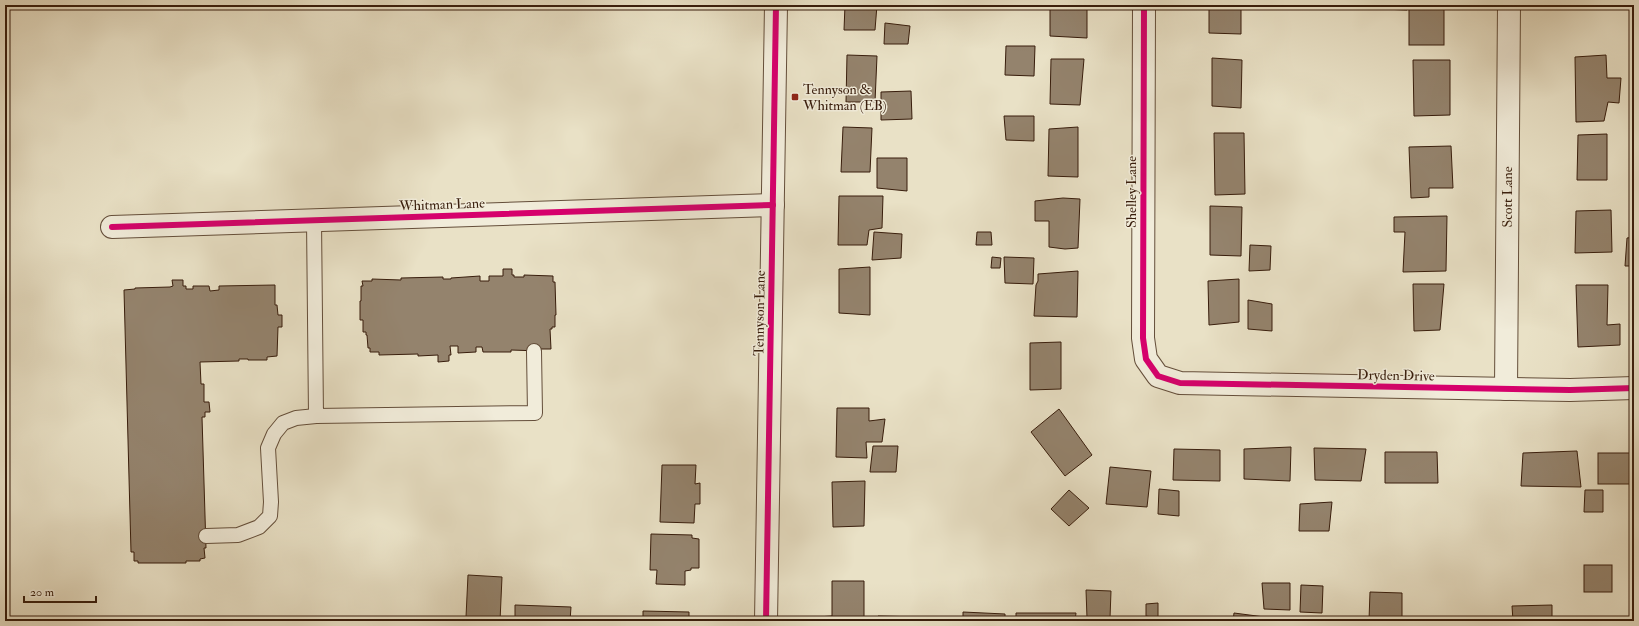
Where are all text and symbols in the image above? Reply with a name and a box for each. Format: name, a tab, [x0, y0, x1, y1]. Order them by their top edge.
place label: Tennyson & Whitman (EB)	[802, 81, 887, 114]
marker: Tennyson & Whitman (EB)	[790, 92, 800, 102]
street label: Shelley Lane	[1123, 156, 1141, 228]
street label: Scott Lane	[1499, 166, 1516, 228]
street label: Whitman Lane	[398, 195, 485, 215]
street label: Tennyson Lane	[750, 270, 770, 356]
street label: Dryden Drive	[1357, 366, 1435, 386]
scale bar	[24, 578, 96, 604]
text: 20 m	[30, 585, 55, 600]

